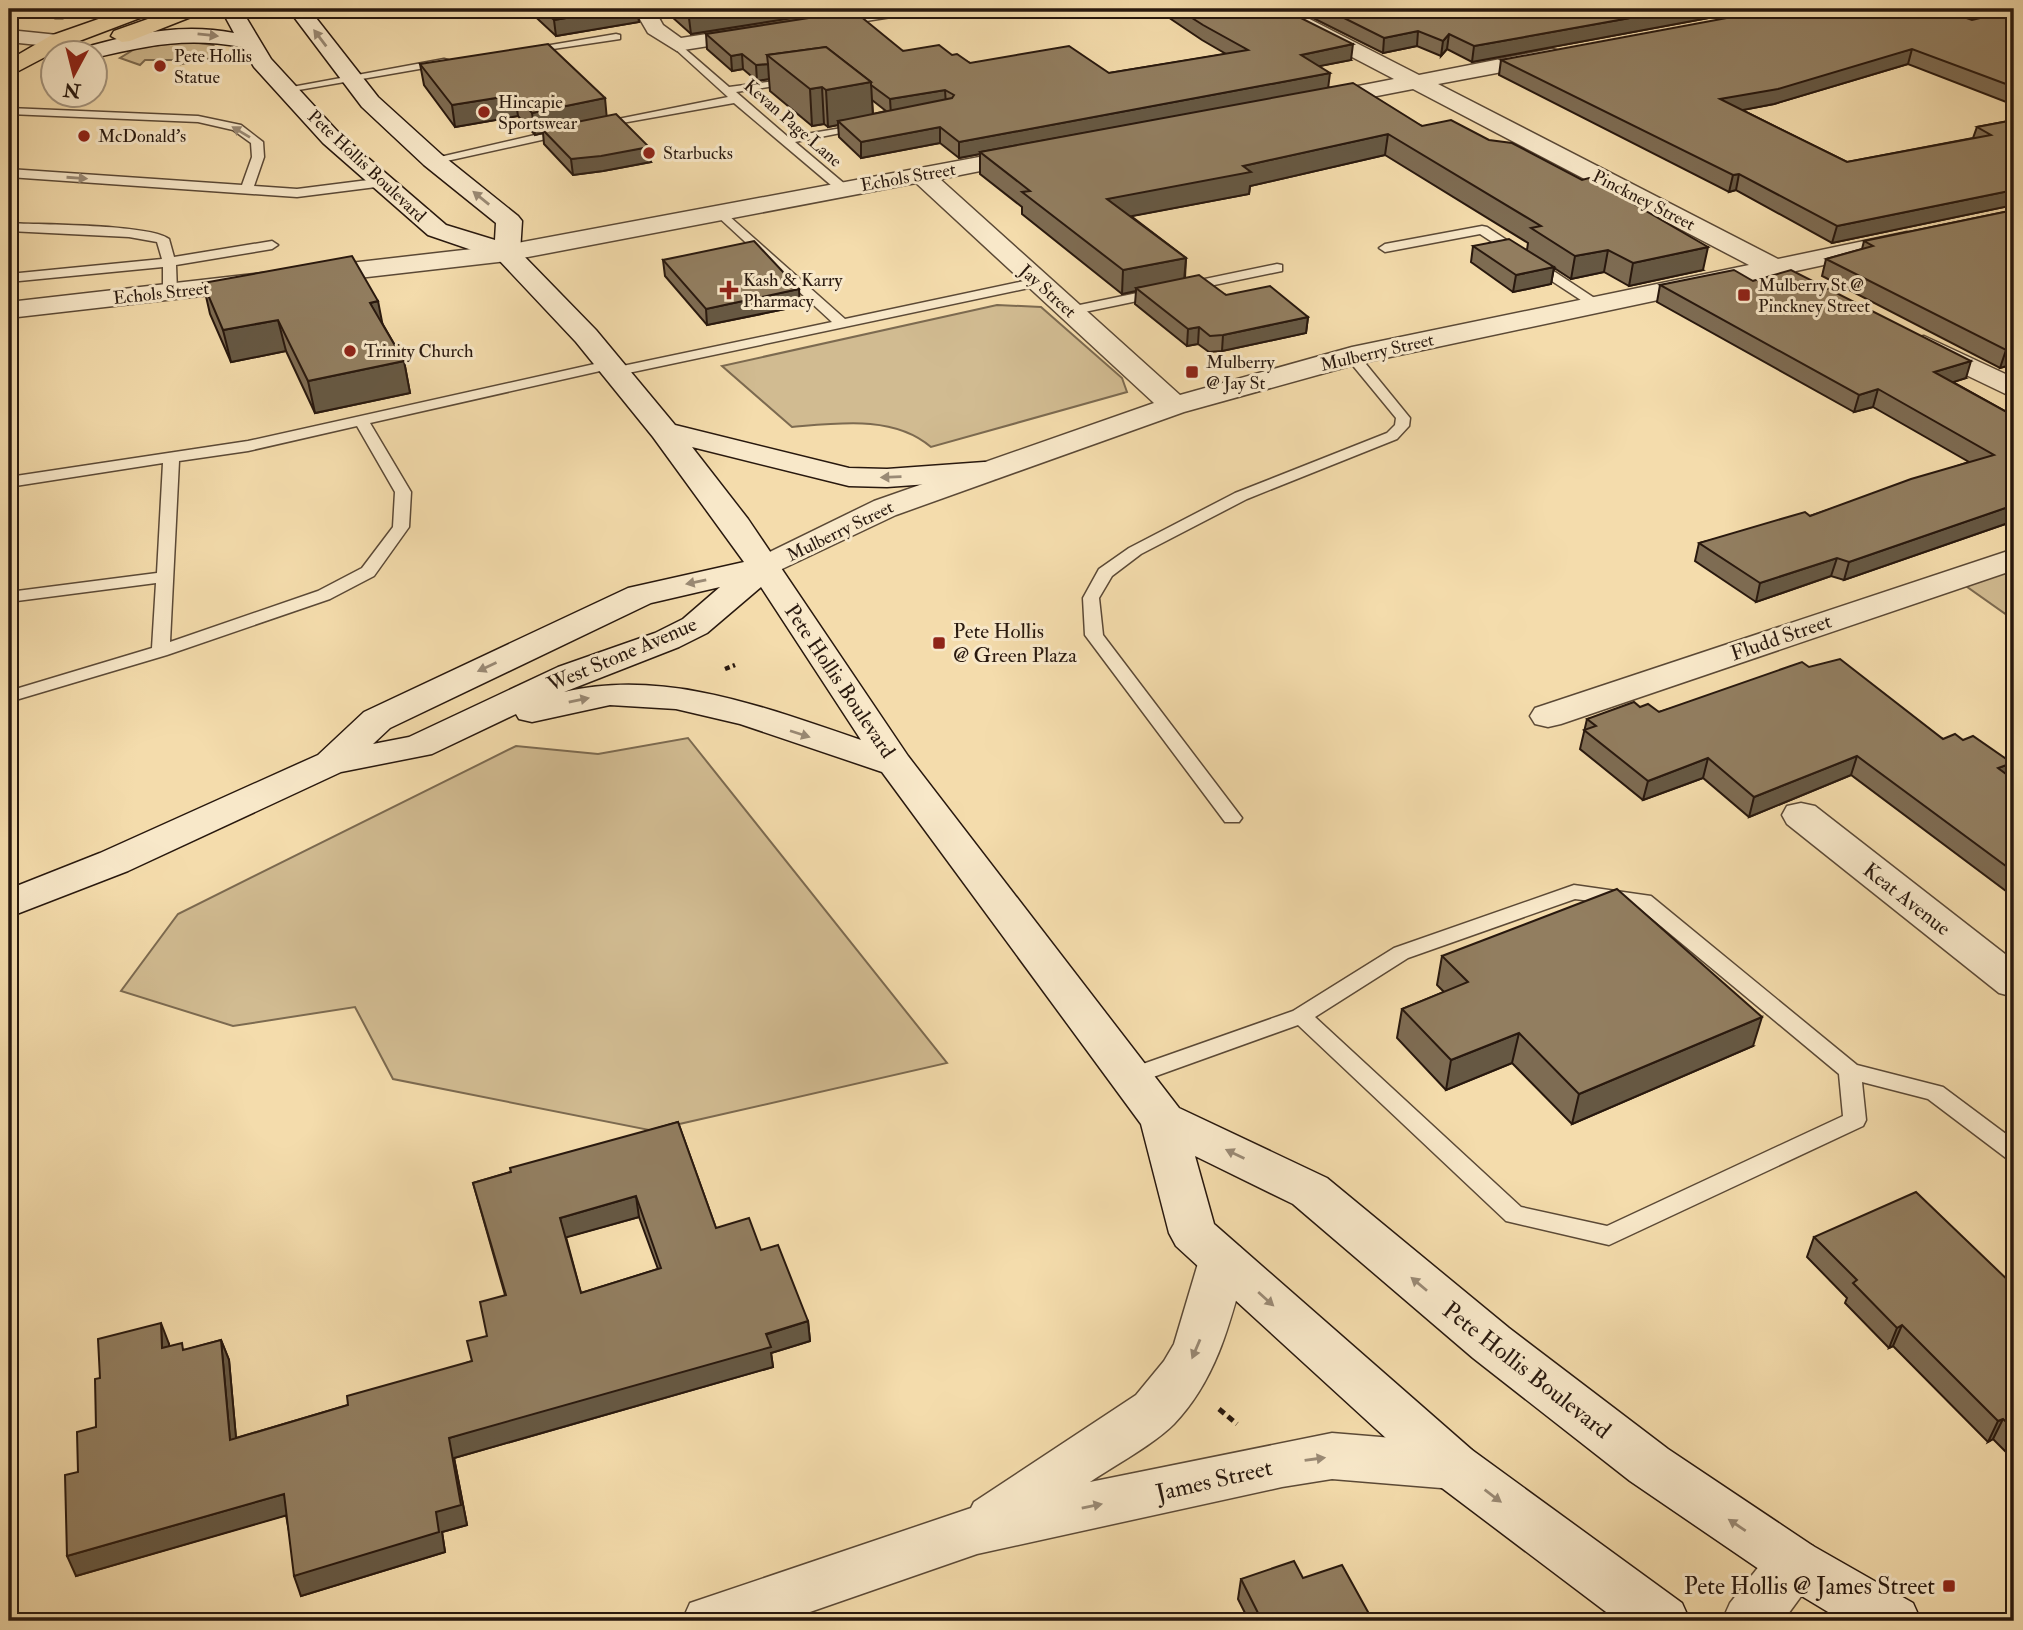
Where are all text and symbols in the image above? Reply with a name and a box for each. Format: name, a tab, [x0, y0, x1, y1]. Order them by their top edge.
one-way arrow	[197, 29, 219, 40]
one-way arrow	[314, 29, 328, 47]
north arrow	[38, 38, 108, 108]
place label: Pete Hollis Statue	[174, 45, 252, 89]
marker: Pete Hollis Statue	[152, 58, 168, 74]
street label: Kevan Page Lane	[739, 74, 847, 173]
text: N	[61, 77, 83, 103]
place label: Hincapie Sportswear	[498, 91, 577, 135]
marker: Hincapie Sportswear	[476, 104, 492, 120]
street label: Pete Hollis Boulevard	[302, 105, 431, 227]
place label: McDonald's	[98, 125, 186, 148]
one-way arrow	[232, 126, 251, 138]
marker: McDonald's	[76, 128, 92, 144]
place label: Starbucks	[663, 142, 733, 165]
marker: Starbucks	[641, 145, 657, 161]
street label: Echols Street	[859, 158, 958, 197]
street label: Pinckney Street	[1589, 165, 1699, 236]
one-way arrow	[66, 173, 88, 184]
one-way arrow	[472, 191, 490, 206]
street label: Jay Street	[1014, 259, 1081, 323]
place label: Kash & Karry Pharmacy	[743, 269, 844, 313]
place label: Mulberry St @ Pinckney Street	[1758, 274, 1870, 318]
street label: Echols Street	[112, 277, 210, 310]
marker: Kash & Karry Pharmacy	[721, 282, 737, 298]
marker: Mulberry St @ Pinckney Street	[1736, 287, 1752, 303]
street label: Mulberry Street	[1318, 328, 1436, 377]
place label: Trinity Church	[364, 340, 474, 363]
marker: Trinity Church	[342, 343, 358, 359]
place label: Mulberry @ Jay St	[1206, 351, 1276, 395]
marker: Mulberry @ Jay St	[1184, 364, 1200, 380]
one-way arrow	[880, 472, 902, 483]
street label: Mulberry Street	[783, 496, 897, 567]
one-way arrow	[685, 577, 707, 588]
street label: Pete Hollis Boulevard	[778, 599, 901, 764]
street label: Fludd Street	[1727, 608, 1835, 667]
street label: West Stone Avenue	[542, 611, 701, 699]
place label: Pete Hollis @ Green Plaza	[953, 618, 1077, 669]
marker: Pete Hollis @ Green Plaza	[931, 635, 947, 651]
one-way arrow	[477, 662, 497, 673]
one-way arrow	[568, 695, 590, 706]
one-way arrow	[790, 729, 811, 739]
street label: Keat Avenue	[1857, 857, 1956, 942]
one-way arrow	[1225, 1149, 1245, 1160]
one-way arrow	[1411, 1277, 1428, 1292]
one-way arrow	[1257, 1291, 1275, 1307]
street label: Pete Hollis Boulevard	[1436, 1295, 1617, 1446]
one-way arrow	[1190, 1339, 1202, 1359]
street label: James Street	[1152, 1452, 1276, 1509]
one-way arrow	[1304, 1453, 1326, 1464]
one-way arrow	[1483, 1489, 1501, 1504]
one-way arrow	[1081, 1501, 1103, 1512]
one-way arrow	[1728, 1518, 1746, 1532]
place label: Pete Hollis @ James Street	[1684, 1571, 1935, 1602]
marker: Pete Hollis @ James Street	[1941, 1578, 1957, 1594]

